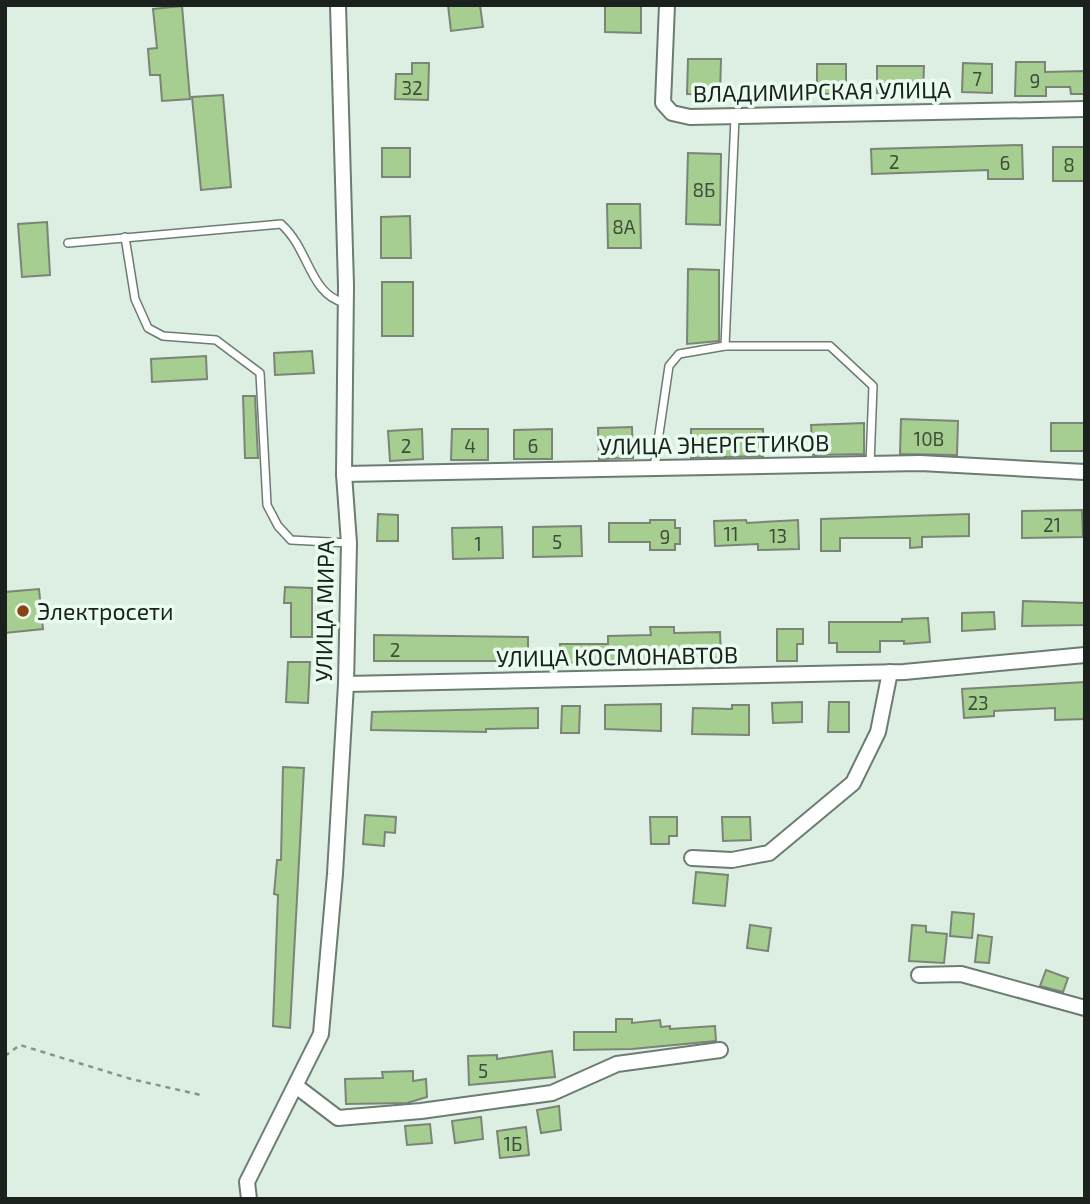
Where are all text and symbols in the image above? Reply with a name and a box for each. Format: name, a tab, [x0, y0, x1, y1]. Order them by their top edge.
house number: 7	[972, 67, 982, 90]
house number: 9	[1030, 69, 1040, 92]
street label: ВЛАДИМИРСКАЯ УЛИЦА	[693, 75, 952, 107]
house number: 32	[401, 76, 423, 99]
house number: 2	[889, 150, 899, 173]
house number: 6	[1000, 151, 1010, 174]
house number: 8	[1063, 153, 1075, 176]
house number: 8Б	[693, 178, 715, 201]
house number: 8А	[612, 215, 636, 238]
house number: 10В	[914, 427, 944, 450]
street label: УЛИЦА ЭНЕРГЕТИКОВ	[599, 428, 829, 460]
house number: 2	[401, 434, 411, 457]
house number: 4	[464, 434, 476, 457]
house number: 6	[528, 434, 538, 457]
house number: 21	[1043, 513, 1061, 536]
house number: 11	[723, 522, 739, 545]
house number: 13	[769, 524, 787, 547]
house number: 9	[660, 525, 670, 548]
house number: 5	[552, 530, 562, 553]
house number: 1	[474, 532, 482, 555]
street label: УЛИЦА МИРА	[309, 539, 339, 682]
place label: Электросети	[37, 597, 173, 625]
marker: Электросети	[15, 603, 31, 619]
house number: 2	[390, 638, 400, 661]
street label: УЛИЦА КОСМОНАВТОВ	[496, 640, 738, 672]
house number: 23	[967, 691, 989, 714]
house number: 5	[478, 1059, 488, 1082]
house number: 1Б	[504, 1132, 522, 1155]

